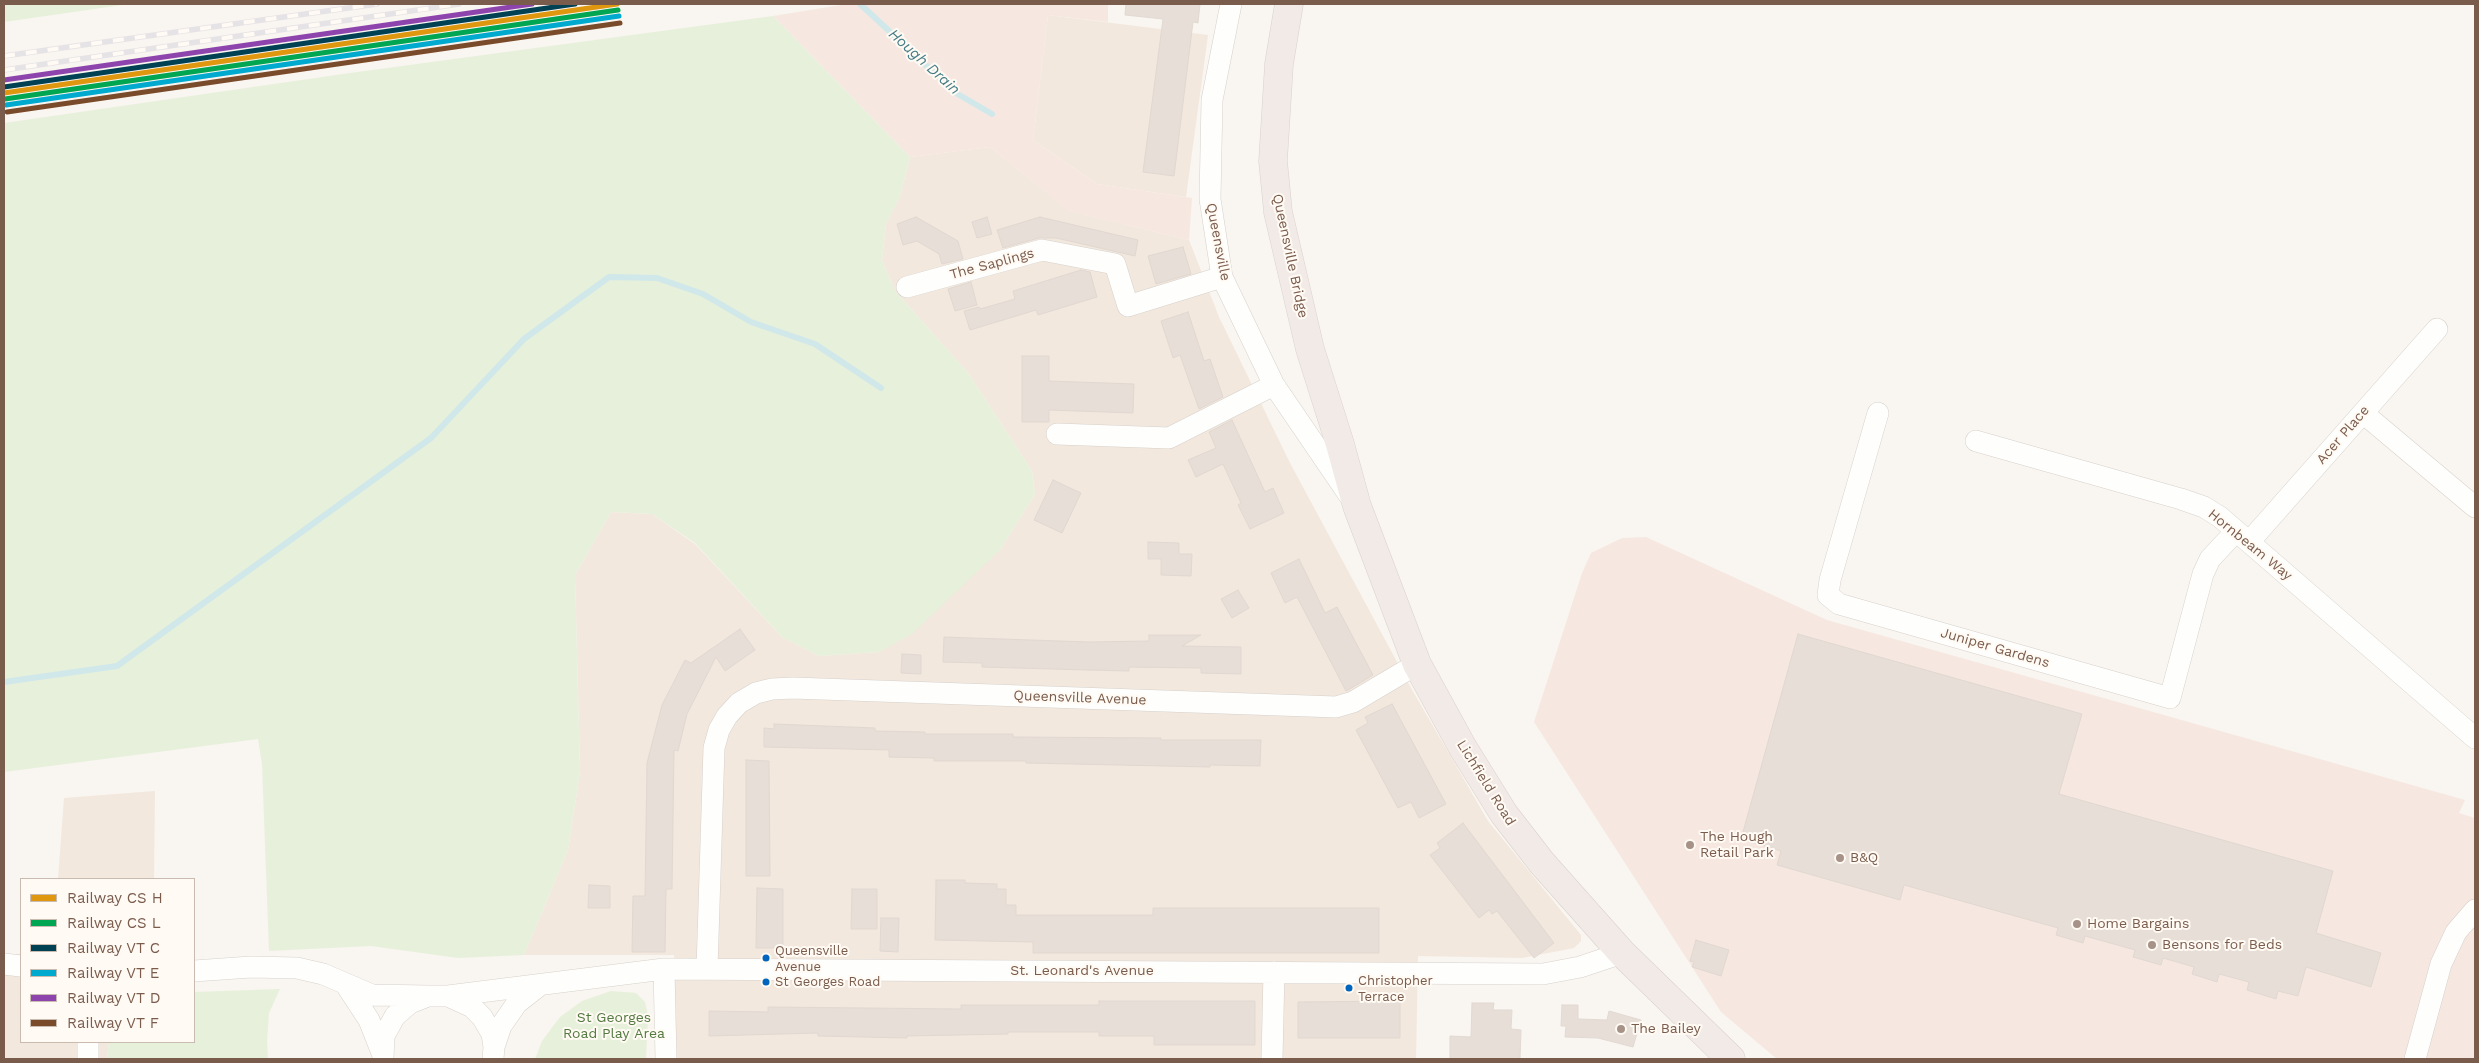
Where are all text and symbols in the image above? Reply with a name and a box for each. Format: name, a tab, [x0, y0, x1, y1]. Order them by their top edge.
water label: Hough Drain	[885, 25, 963, 99]
street label: Queensville Bridge	[1269, 192, 1311, 320]
street label: Queensville	[1202, 202, 1234, 282]
street label: The Saplings	[948, 245, 1036, 283]
street label: Acer Place	[2313, 402, 2373, 468]
street label: Hornbeam Way	[2205, 506, 2295, 584]
street label: Juniper Gardens	[1939, 624, 2051, 672]
street label: Queensville Avenue	[1013, 687, 1147, 709]
street label: Lichfield Road	[1453, 737, 1519, 829]
place label: The Hough Retail Park	[1700, 829, 1774, 862]
marker: The Hough Retail Park	[1684, 839, 1696, 851]
place label: B&Q	[1850, 850, 1878, 866]
marker: B&Q	[1834, 852, 1846, 864]
legend	[20, 878, 195, 1043]
text: Railway CS H	[67, 889, 163, 907]
text: Railway CS L	[67, 914, 161, 932]
place label: Home Bargains	[2087, 916, 2189, 932]
marker: Home Bargains	[2071, 918, 2083, 930]
place label: Bensons for Beds	[2162, 937, 2282, 953]
text: Railway VT C	[67, 939, 160, 957]
marker: Bensons for Beds	[2146, 939, 2158, 951]
place label: Queensville Avenue	[775, 943, 848, 974]
marker: Queensville Avenue	[761, 953, 771, 963]
street label: St. Leonard's Avenue	[1010, 963, 1154, 979]
text: Railway VT E	[67, 964, 159, 982]
place label: Christopher Terrace	[1358, 973, 1433, 1004]
place label: St Georges Road	[775, 974, 880, 990]
marker: St Georges Road	[761, 977, 771, 987]
marker: Christopher Terrace	[1344, 983, 1354, 993]
text: Railway VT D	[67, 989, 161, 1007]
park label: St Georges Road Play Area	[563, 1010, 665, 1042]
text: Railway VT F	[67, 1014, 159, 1032]
place label: The Bailey	[1631, 1021, 1701, 1037]
marker: The Bailey	[1615, 1023, 1627, 1035]

